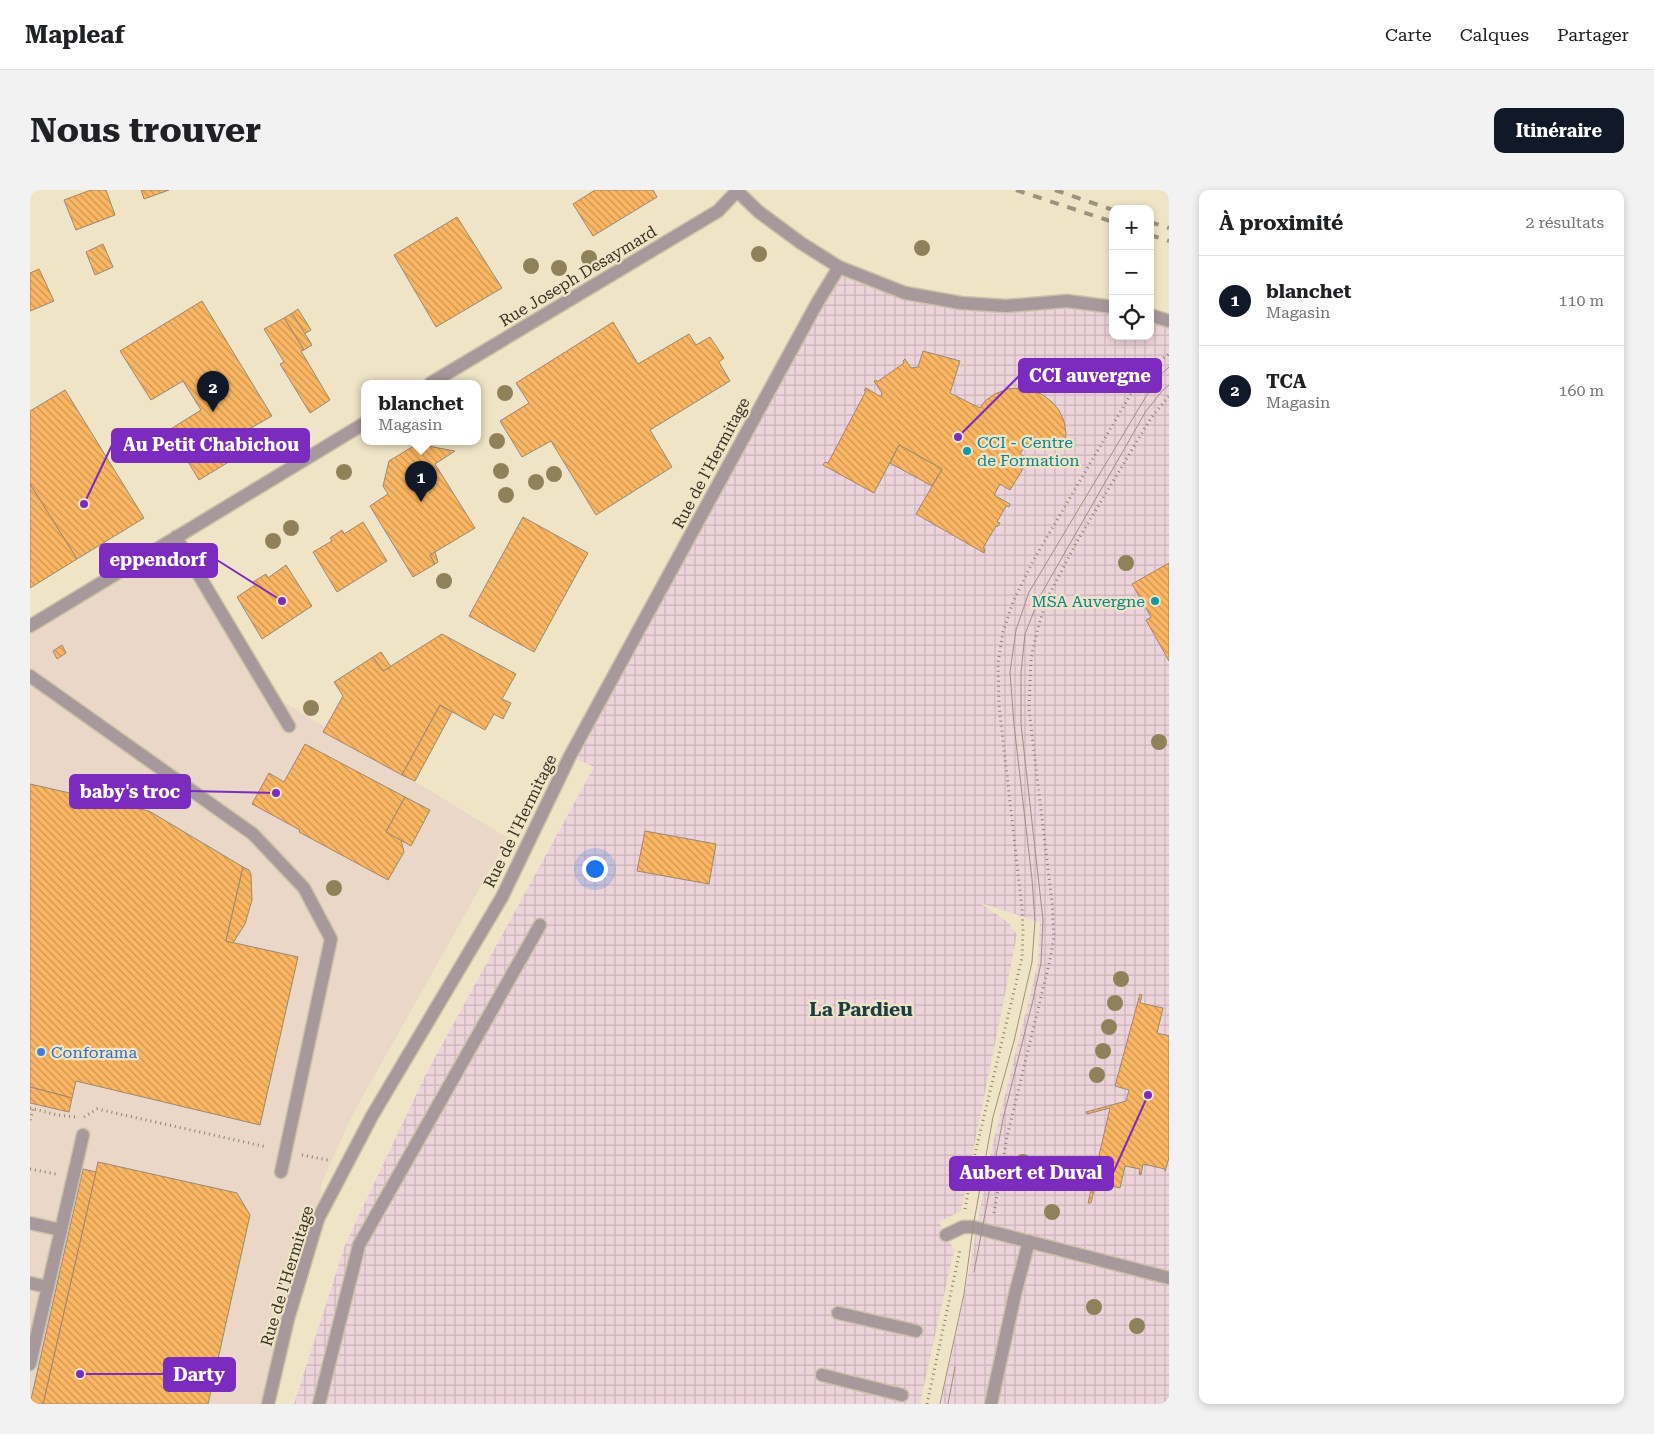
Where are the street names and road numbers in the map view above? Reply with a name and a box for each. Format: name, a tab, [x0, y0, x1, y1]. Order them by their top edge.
street label: Rue Joseph Desaymard	[496, 222, 660, 330]
street label: Rue de l'Hermitage	[668, 394, 754, 532]
street label: Rue de l'Hermitage	[480, 751, 561, 891]
street label: Rue de l'Hermitage	[257, 1203, 317, 1348]

